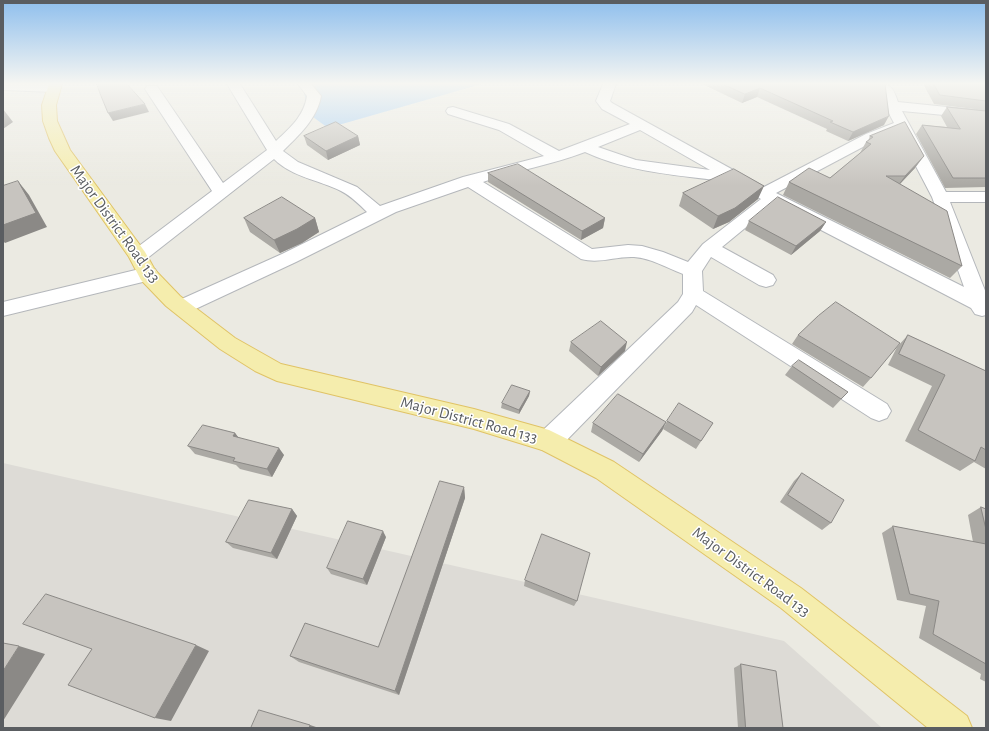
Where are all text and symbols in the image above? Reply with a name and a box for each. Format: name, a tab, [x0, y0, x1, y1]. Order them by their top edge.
street label: Major District Road 133	[66, 161, 164, 287]
street label: Major District Road 133	[398, 392, 540, 448]
street label: Major District Road 133	[688, 523, 814, 621]

